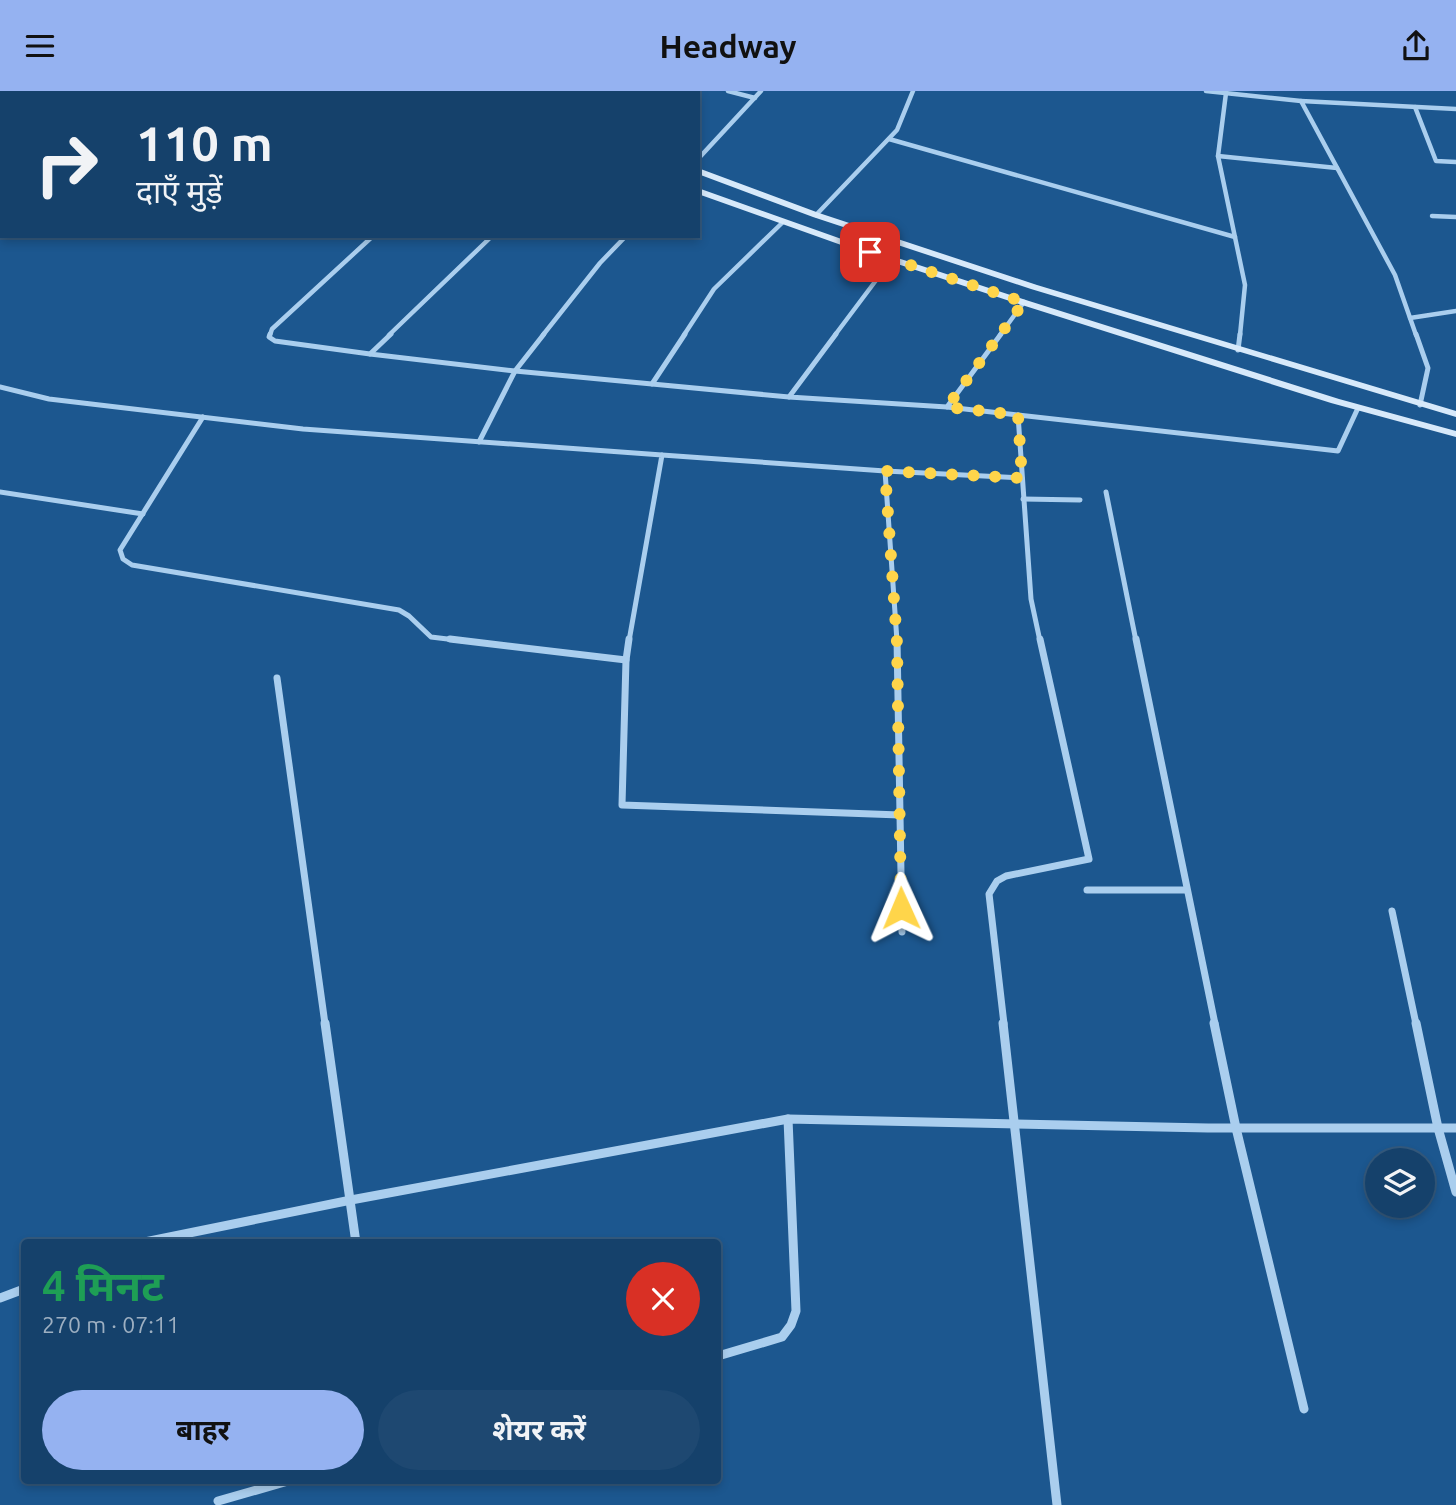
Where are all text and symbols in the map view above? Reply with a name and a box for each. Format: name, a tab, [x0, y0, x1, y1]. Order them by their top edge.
icon: menu	[21, 27, 59, 65]
icon: share	[1397, 27, 1435, 65]
text: Headway	[659, 28, 797, 64]
text: 110 m	[136, 115, 273, 170]
icon: right	[21, 119, 112, 210]
text: दाएँ मुड़ें	[136, 173, 223, 209]
pin	[840, 222, 900, 282]
icon: arrive	[851, 233, 889, 271]
position arrow	[864, 871, 938, 945]
map controls	[1365, 1148, 1435, 1218]
button: layers	[1365, 1148, 1435, 1218]
text: 4 मिनट	[42, 1262, 164, 1309]
button: close	[626, 1262, 700, 1336]
text: 270 m · 07:11	[42, 1312, 180, 1337]
button: बाहर	[42, 1390, 364, 1470]
button: शेयर करें	[378, 1390, 700, 1470]

